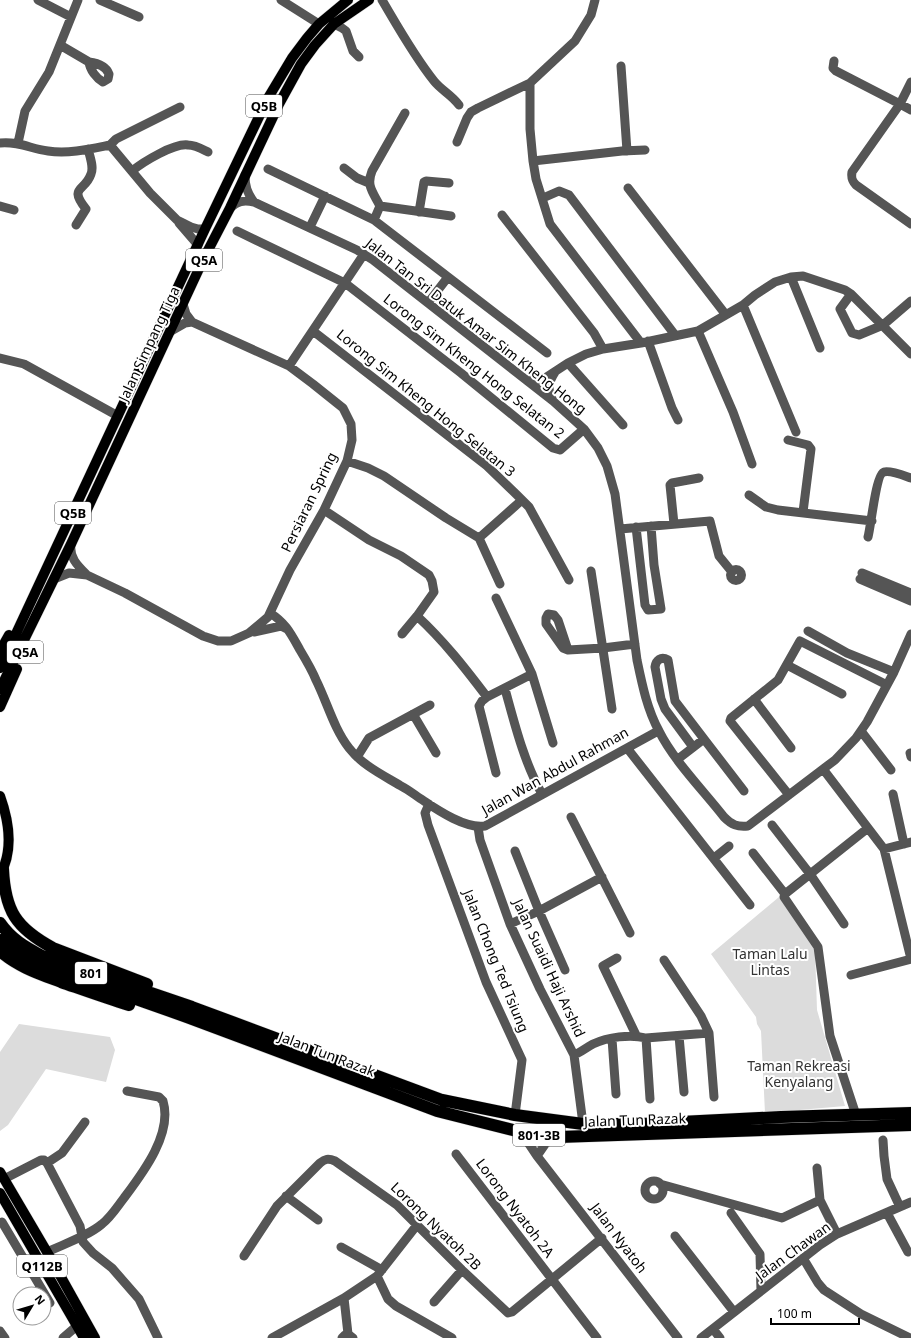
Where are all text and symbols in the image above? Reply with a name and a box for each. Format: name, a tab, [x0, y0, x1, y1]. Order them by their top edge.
road number: Q5B	[246, 95, 282, 117]
street label: Jalan Tan Sri Datuk Amar Sim Kheng Hong	[360, 232, 591, 418]
road number: Q5A	[186, 249, 222, 271]
street label: Jalan Simpang Tiga	[113, 283, 184, 406]
street label: Lorong Sim Kheng Hong Selatan 2	[380, 289, 569, 442]
street label: Lorong Sim Kheng Hong Selatan 3	[333, 324, 520, 481]
street label: Persiaran Spring	[276, 449, 341, 555]
road number: Q5B	[55, 502, 91, 524]
road number: Q5A	[7, 641, 43, 663]
street label: Jalan Wan Abdul Rahman	[476, 722, 632, 820]
street label: Jalan Chong Ted Tsiung	[458, 885, 534, 1035]
street label: Jalan Suaidi Haji Arshid	[508, 894, 590, 1040]
park label: Taman Lalu Lintas	[732, 944, 808, 979]
road number: 801	[75, 962, 107, 984]
street label: Jalan Tun Razak	[274, 1026, 379, 1081]
park label: Taman Rekreasi Kenyalang	[747, 1056, 851, 1091]
street label: Jalan Tun Razak	[582, 1108, 687, 1131]
road number: 801-3B	[513, 1124, 565, 1146]
street label: Lorong Nyatoh 2A	[472, 1154, 559, 1261]
street label: Lorong Nyatoh 2B	[387, 1177, 486, 1274]
street label: Jalan Nyatoh	[586, 1197, 652, 1277]
street label: Jalan Chawan	[750, 1217, 834, 1285]
road number: Q112B	[17, 1255, 67, 1277]
north arrow	[12, 1286, 52, 1326]
text: N	[32, 1291, 49, 1308]
scale bar	[771, 1300, 859, 1326]
text: 100 m	[777, 1305, 812, 1322]

